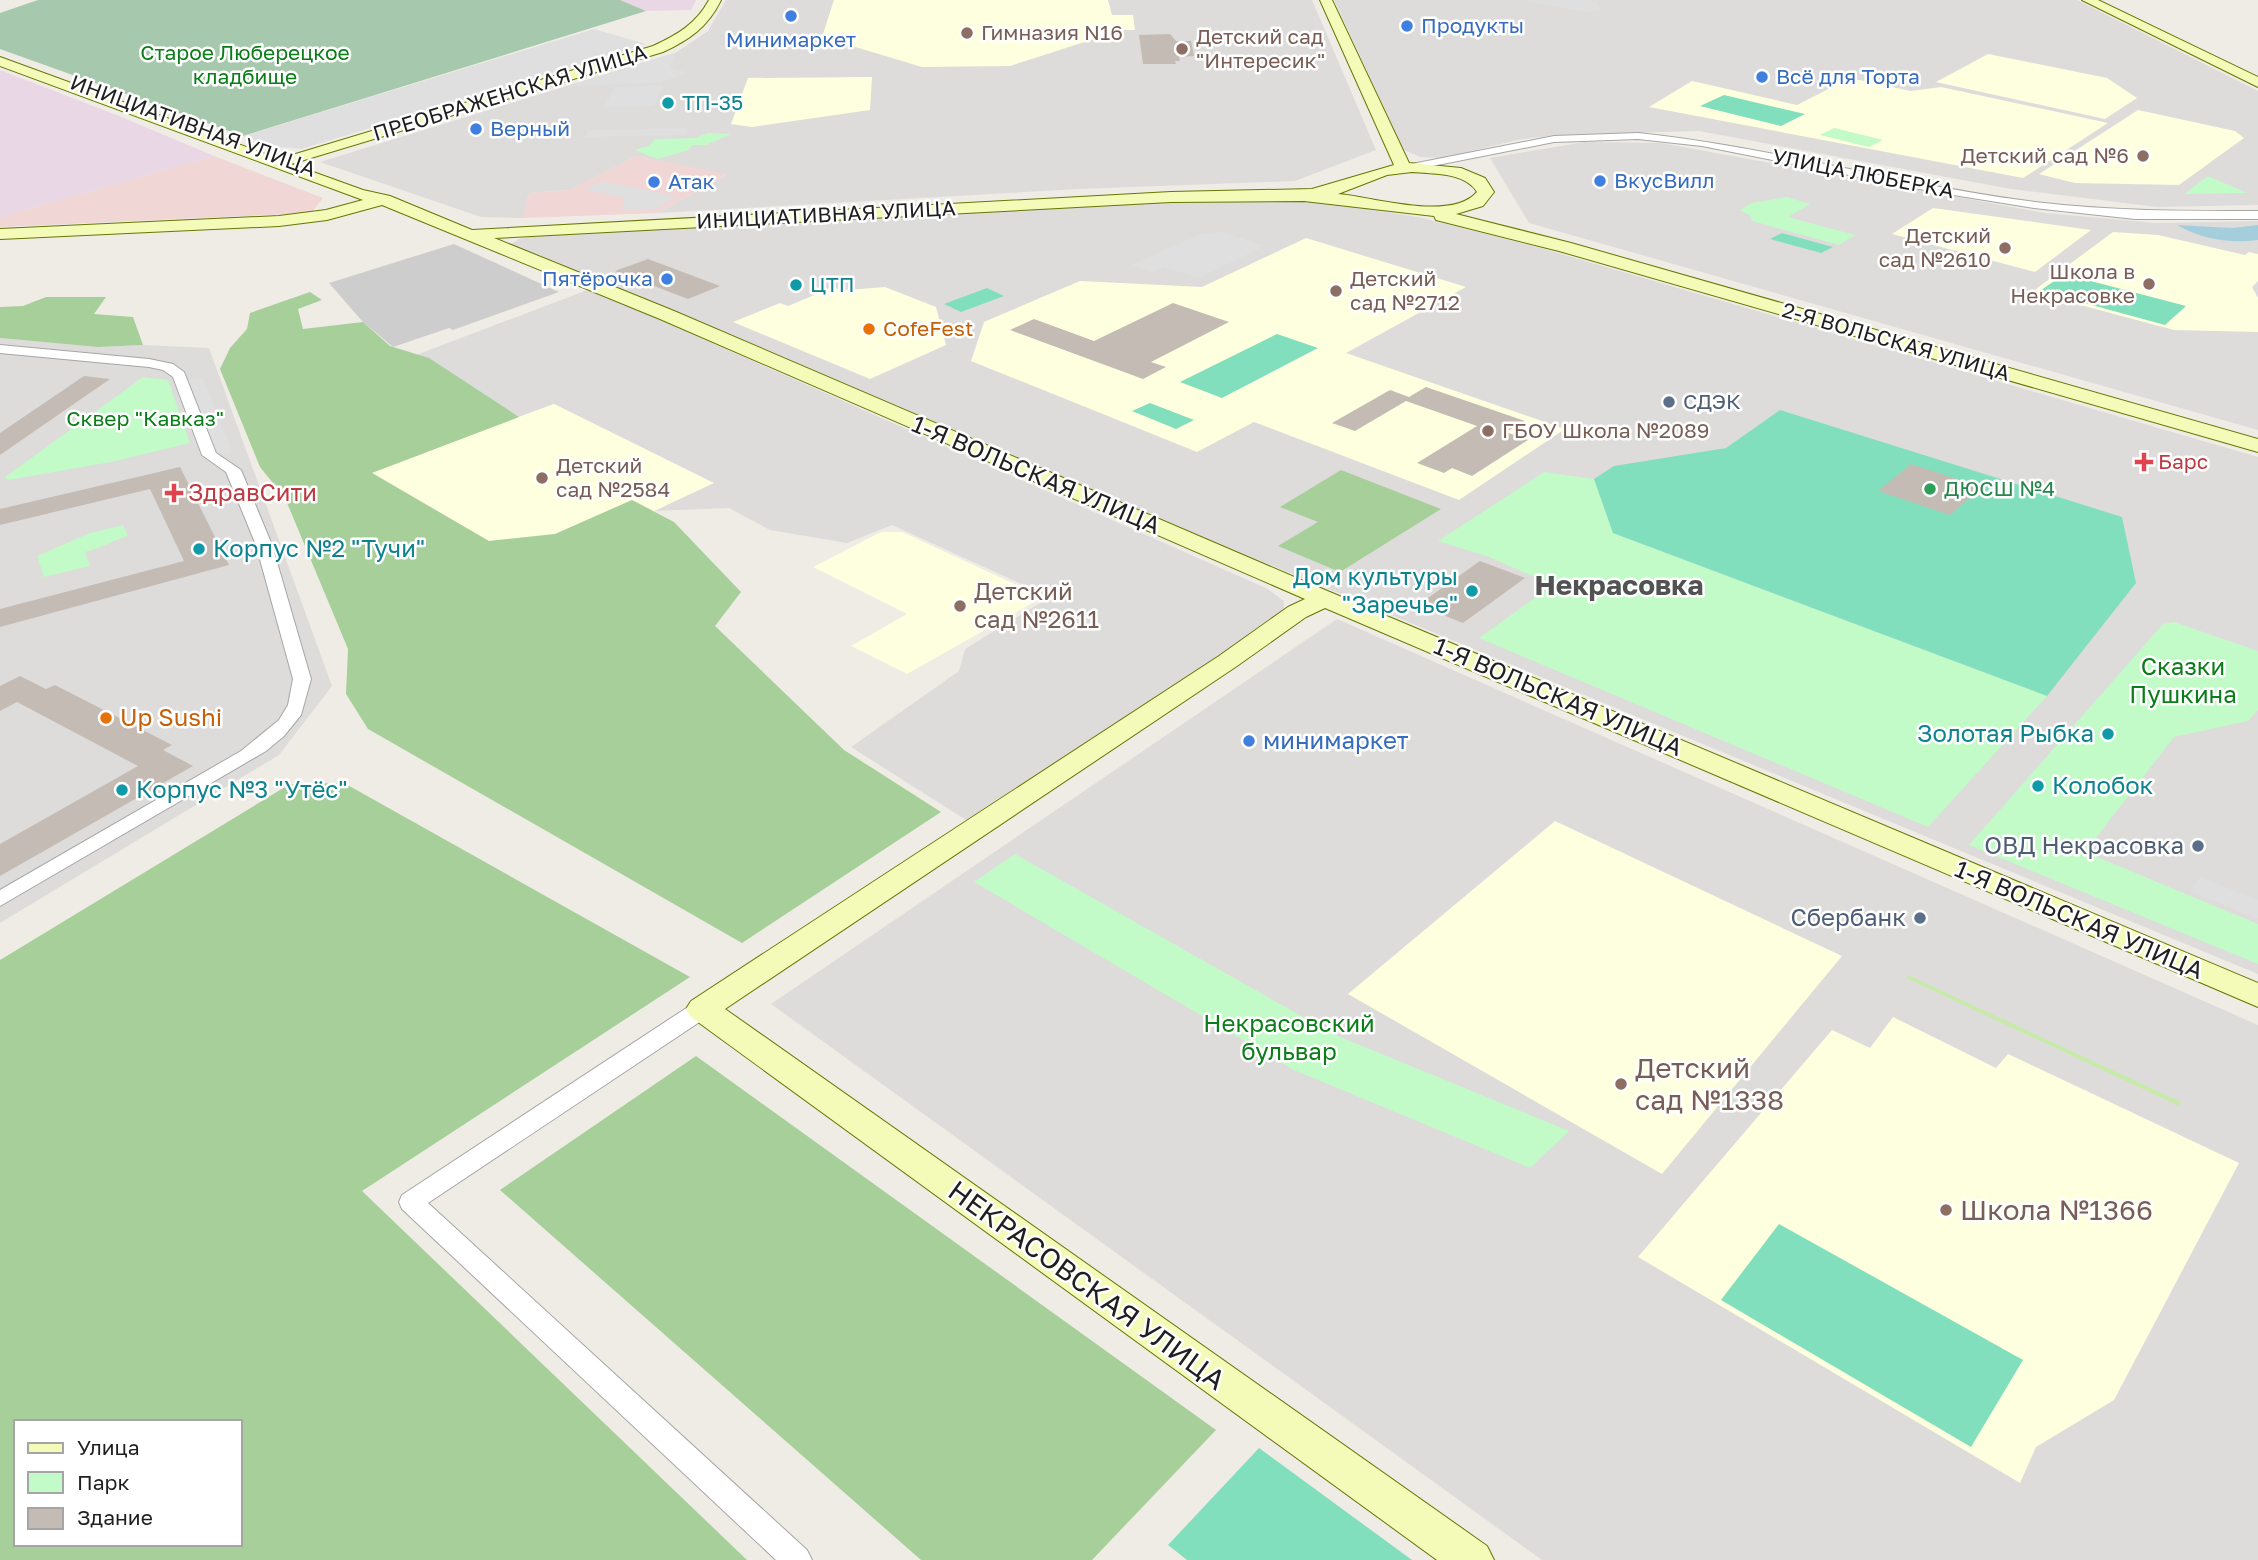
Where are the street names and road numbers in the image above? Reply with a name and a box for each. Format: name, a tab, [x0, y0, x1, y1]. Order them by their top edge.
street label: ПРЕОБРАЖЕНСКАЯ УЛИЦА	[370, 38, 650, 146]
street label: ИНИЦИАТИВНАЯ УЛИЦА	[67, 68, 320, 182]
street label: УЛИЦА ЛЮБЕРКА	[1770, 143, 1956, 203]
street label: ИНИЦИАТИВНАЯ УЛИЦА	[696, 194, 956, 234]
street label: 2-Я ВОЛЬСКАЯ УЛИЦА	[1779, 296, 2013, 386]
street label: 1-Я ВОЛЬСКАЯ УЛИЦА	[908, 408, 1165, 539]
street label: 1-Я ВОЛЬСКАЯ УЛИЦА	[1430, 630, 1687, 761]
street label: 1-Я ВОЛЬСКАЯ УЛИЦА	[1951, 853, 2208, 984]
street label: НЕКРАСОВСКАЯ УЛИЦА	[942, 1173, 1232, 1396]

